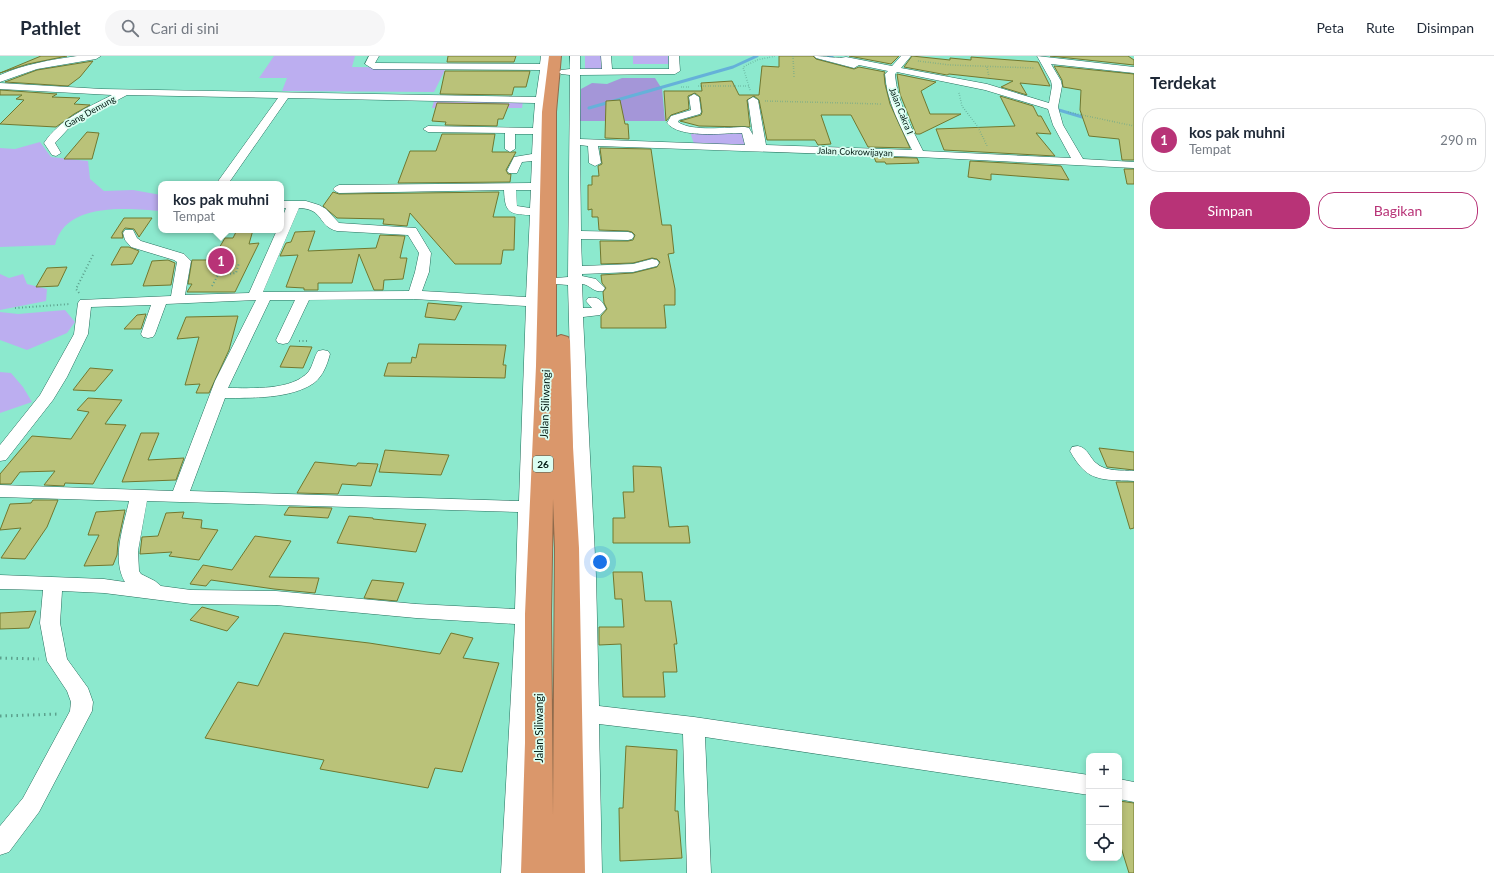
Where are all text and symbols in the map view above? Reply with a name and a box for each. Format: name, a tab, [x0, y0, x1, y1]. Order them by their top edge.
search box	[105, 10, 385, 46]
text: Pathlet	[20, 16, 81, 39]
icon: search	[119, 17, 141, 39]
text: Cari di sini	[151, 19, 219, 37]
text: Peta	[1317, 19, 1344, 36]
text: Rute	[1366, 19, 1395, 36]
text: Disimpan	[1417, 19, 1474, 36]
text: Terdekat	[1150, 72, 1216, 93]
street label: Jalan Cakra I	[887, 86, 916, 136]
street label: Gang Demung	[62, 93, 117, 130]
text: kos pak muhni	[1189, 123, 1285, 141]
text: 1	[1160, 132, 1168, 148]
text: 290 m	[1440, 132, 1477, 148]
text: Tempat	[1189, 141, 1231, 157]
street label: Jalan Cokrowijayan	[817, 145, 893, 158]
popup	[158, 181, 284, 233]
text: kos pak muhni	[173, 190, 269, 208]
button: Simpan	[1150, 192, 1310, 229]
button: Bagikan	[1318, 192, 1478, 229]
text: Tempat	[173, 208, 215, 224]
pin: 1	[208, 246, 234, 276]
street label: Jalan Siliwangi	[537, 369, 552, 439]
road number: 26	[533, 456, 553, 472]
your location	[590, 552, 610, 572]
street label: Jalan Siliwangi	[532, 693, 545, 763]
map controls	[1086, 753, 1122, 861]
button: +	[1086, 753, 1122, 789]
button: −	[1086, 789, 1122, 825]
button: locate	[1086, 825, 1122, 861]

